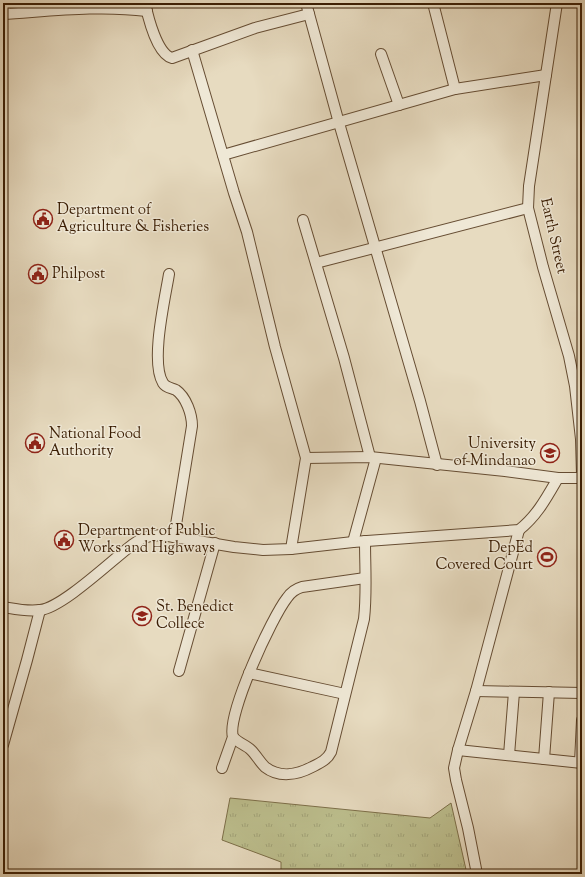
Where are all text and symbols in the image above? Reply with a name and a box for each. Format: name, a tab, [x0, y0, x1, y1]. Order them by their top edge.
street label: Earth Street	[534, 196, 572, 276]
place label: Department of Agriculture & Fisheries	[57, 200, 209, 238]
public building icon: Department of Agriculture & Fisheries	[32, 208, 54, 230]
public building icon: Philpost	[27, 263, 49, 285]
place label: Philpost	[52, 264, 105, 285]
place label: National Food Authority	[49, 424, 142, 462]
public building icon: National Food Authority	[24, 432, 46, 454]
place label: University of Mindanao	[453, 434, 537, 472]
school or university icon: University of Mindanao	[539, 442, 561, 464]
place label: Department of Public Works and Highways	[78, 521, 216, 559]
public building icon: Department of Public Works and Highways	[53, 529, 75, 551]
place label: DepEd Covered Court	[436, 538, 534, 576]
sports icon: DepEd Covered Court	[536, 546, 558, 568]
place label: St. Benedict Collece	[156, 597, 234, 635]
school or university icon: St. Benedict Collece	[131, 605, 153, 627]

